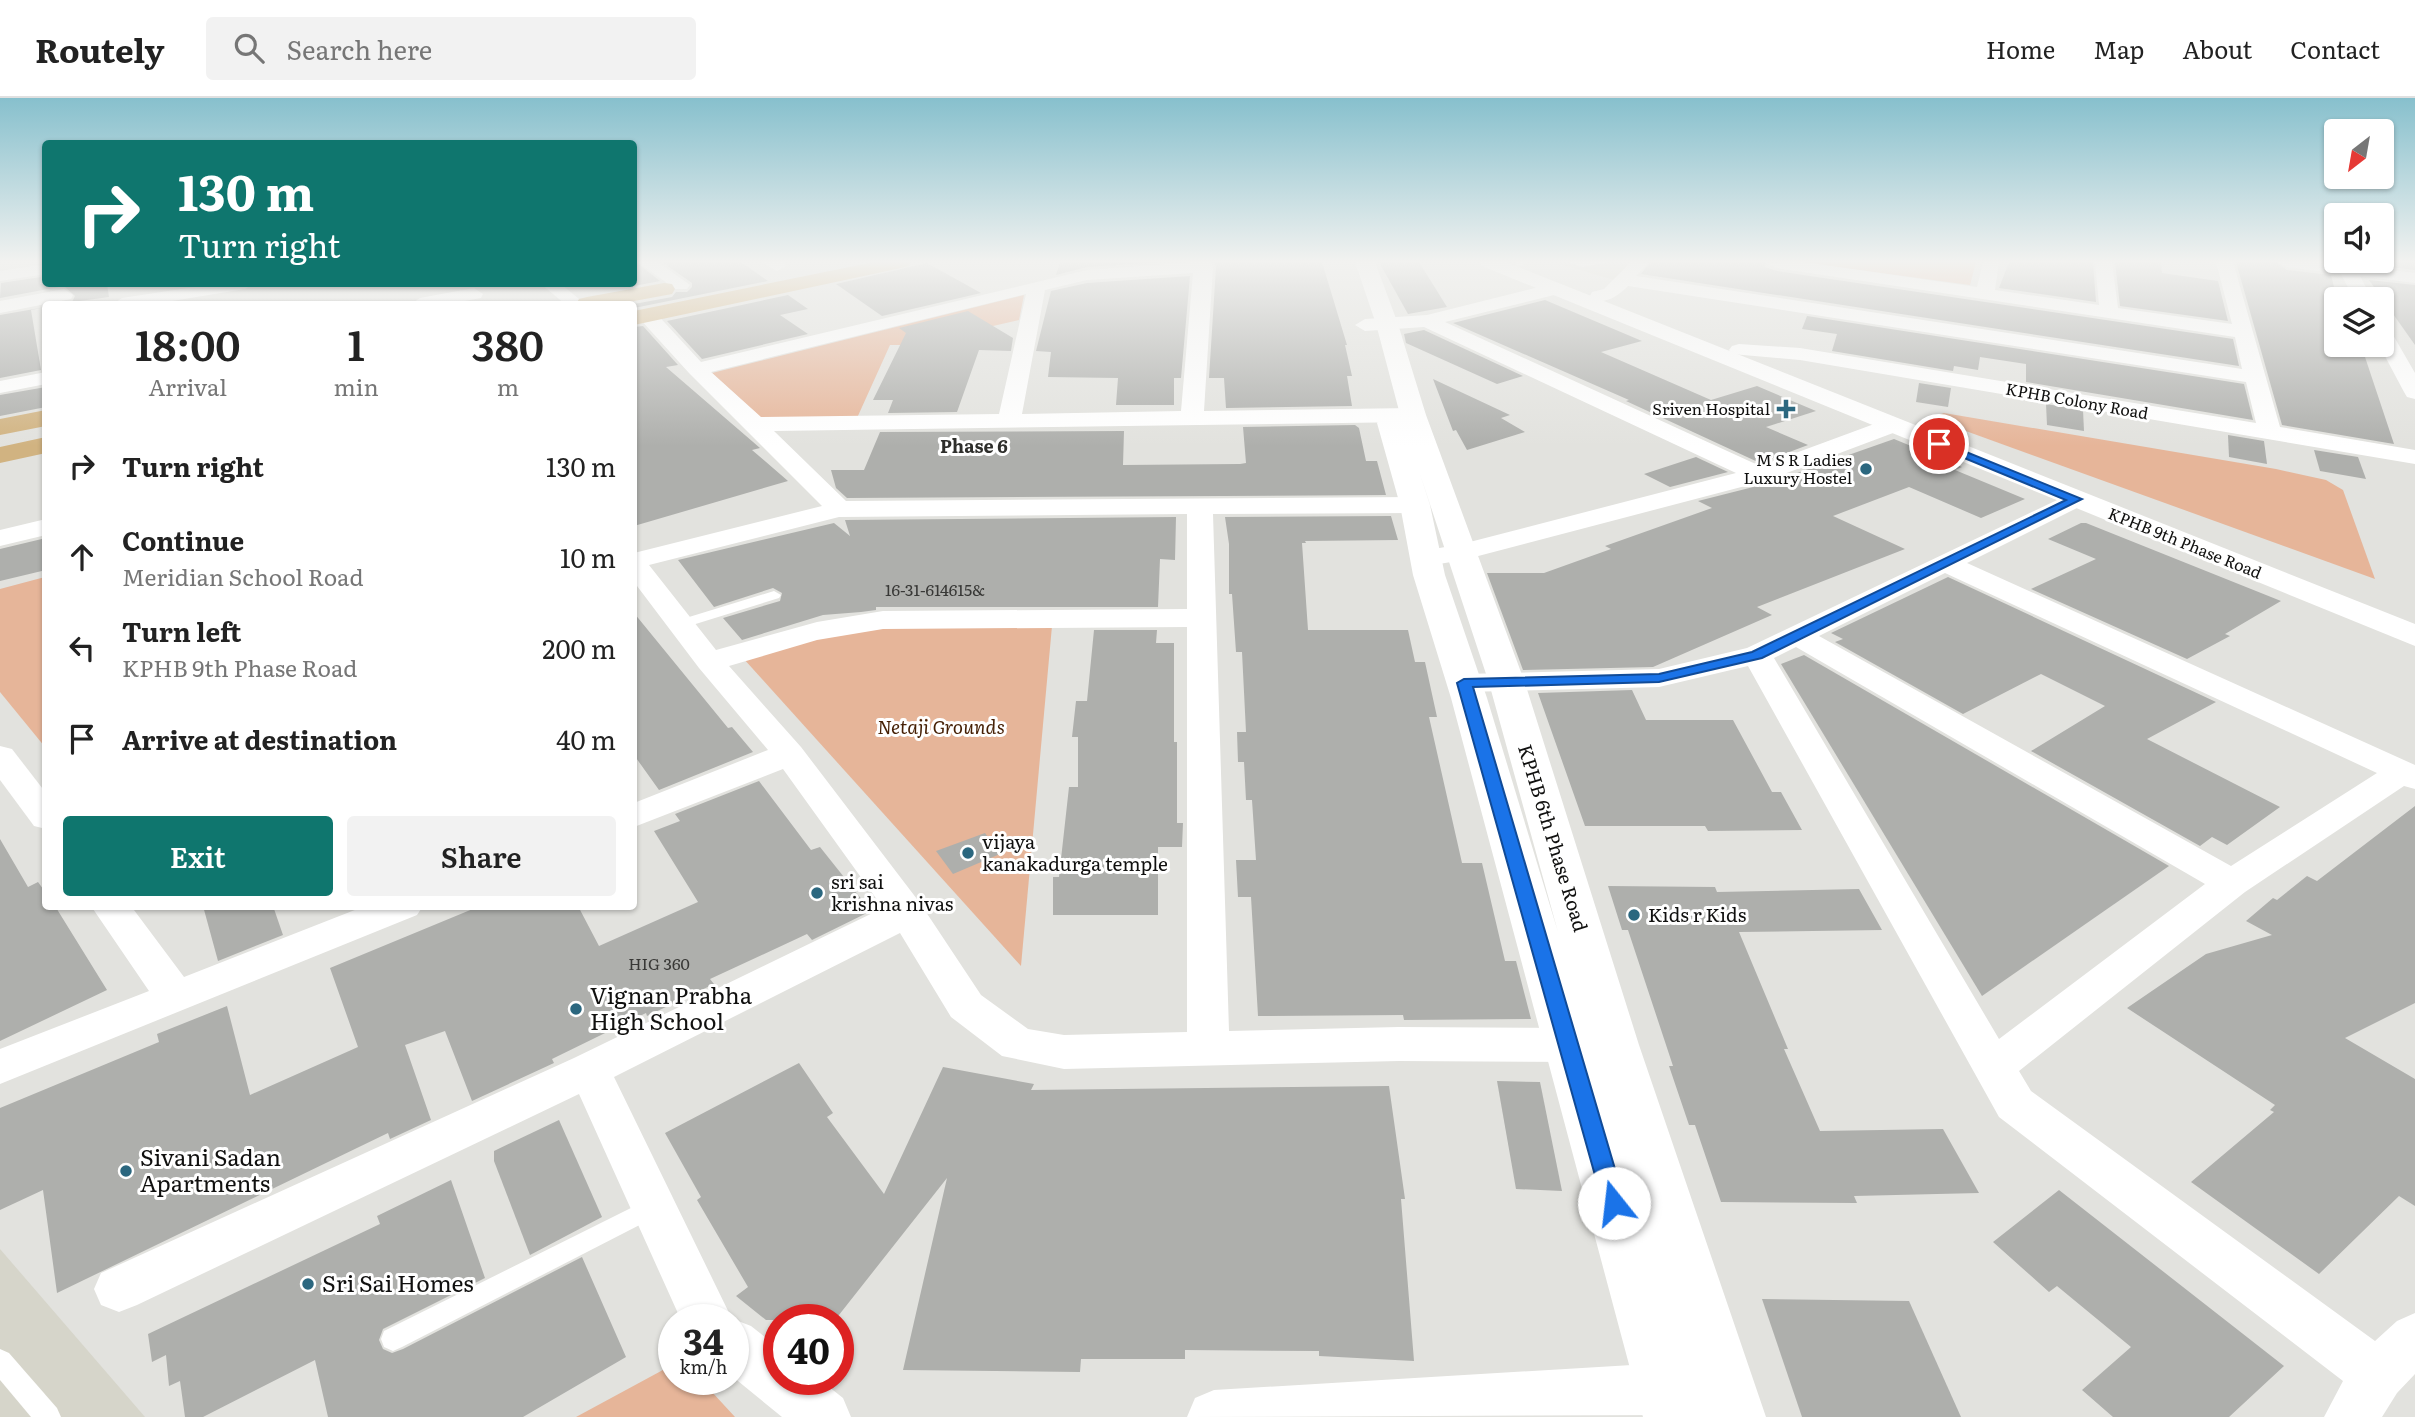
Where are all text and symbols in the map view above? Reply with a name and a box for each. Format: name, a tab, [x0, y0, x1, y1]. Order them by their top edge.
search box	[206, 17, 696, 80]
text: Routely	[35, 24, 164, 73]
icon: search	[230, 29, 268, 67]
text: Search here	[286, 29, 432, 68]
text: Home	[1986, 31, 2055, 66]
text: Map	[2093, 31, 2144, 66]
text: About	[2182, 31, 2252, 66]
text: Contact	[2290, 31, 2380, 66]
north arrow	[2324, 119, 2394, 189]
map controls	[2324, 119, 2394, 357]
text: 130 m	[178, 153, 314, 226]
icon: right	[63, 168, 154, 259]
button: sound	[2324, 203, 2394, 273]
text: Turn right	[178, 220, 340, 268]
button: layers	[2324, 287, 2394, 357]
text: 18:00	[135, 312, 241, 374]
text: 1	[347, 312, 365, 374]
text: 380	[472, 312, 544, 374]
text: Arrival	[148, 369, 227, 403]
text: min	[333, 369, 379, 403]
text: m	[497, 369, 519, 403]
street label: KPHB Colony Road	[2004, 376, 2151, 424]
place label: Sriven Hospital	[1652, 396, 1770, 420]
marker: Sriven Hospital	[1776, 399, 1796, 419]
pin	[1909, 414, 1969, 474]
icon: arrive	[1920, 425, 1958, 463]
district label: Phase 6	[940, 432, 1008, 459]
text: Turn right	[122, 446, 264, 485]
text: 130 m	[546, 446, 616, 485]
icon: right	[63, 447, 101, 485]
place label: M S R Ladies Luxury Hostel	[1744, 447, 1852, 489]
marker: M S R Ladies Luxury Hostel	[1858, 461, 1874, 477]
street label: KPHB 9th Phase Road	[2105, 500, 2266, 584]
text: Continue	[122, 520, 244, 559]
text: 10 m	[560, 537, 616, 576]
icon: ahead	[63, 538, 101, 576]
text: Meridian School Road	[122, 559, 363, 593]
house number: 16-31-614615&	[885, 577, 985, 601]
text: Turn left	[122, 611, 241, 650]
text: 200 m	[542, 628, 616, 667]
icon: left	[63, 629, 101, 667]
text: KPHB 9th Phase Road	[122, 650, 357, 684]
park label: Netaji Grounds	[877, 712, 1005, 740]
text: Arrive at destination	[122, 719, 397, 758]
text: 40 m	[556, 719, 616, 758]
icon: arrive	[63, 720, 101, 758]
street label: KPHB 6th Phase Road	[1512, 741, 1596, 935]
button: Exit	[63, 816, 333, 896]
button: Share	[347, 816, 616, 896]
place label: vijaya kanakadurga temple	[982, 827, 1168, 877]
marker: vijaya kanakadurga temple	[960, 845, 976, 861]
place label: sri sai krishna nivas	[831, 867, 954, 917]
marker: sri sai krishna nivas	[809, 885, 825, 901]
place label: Kids r Kids	[1648, 900, 1747, 928]
marker: Kids r Kids	[1626, 907, 1642, 923]
house number: HIG 360	[628, 951, 690, 975]
place label: Vignan Prabha High School	[590, 977, 753, 1037]
marker: Vignan Prabha High School	[568, 1001, 584, 1017]
place label: Sivani Sadan Apartments	[140, 1139, 281, 1199]
marker: Sivani Sadan Apartments	[118, 1163, 134, 1179]
position arrow	[1577, 1166, 1651, 1240]
place label: Sri Sai Homes	[322, 1265, 474, 1299]
marker: Sri Sai Homes	[300, 1276, 316, 1292]
speed limit sign: 40	[763, 1304, 854, 1395]
text: 34	[683, 1314, 724, 1366]
text: km/h	[680, 1353, 727, 1380]

